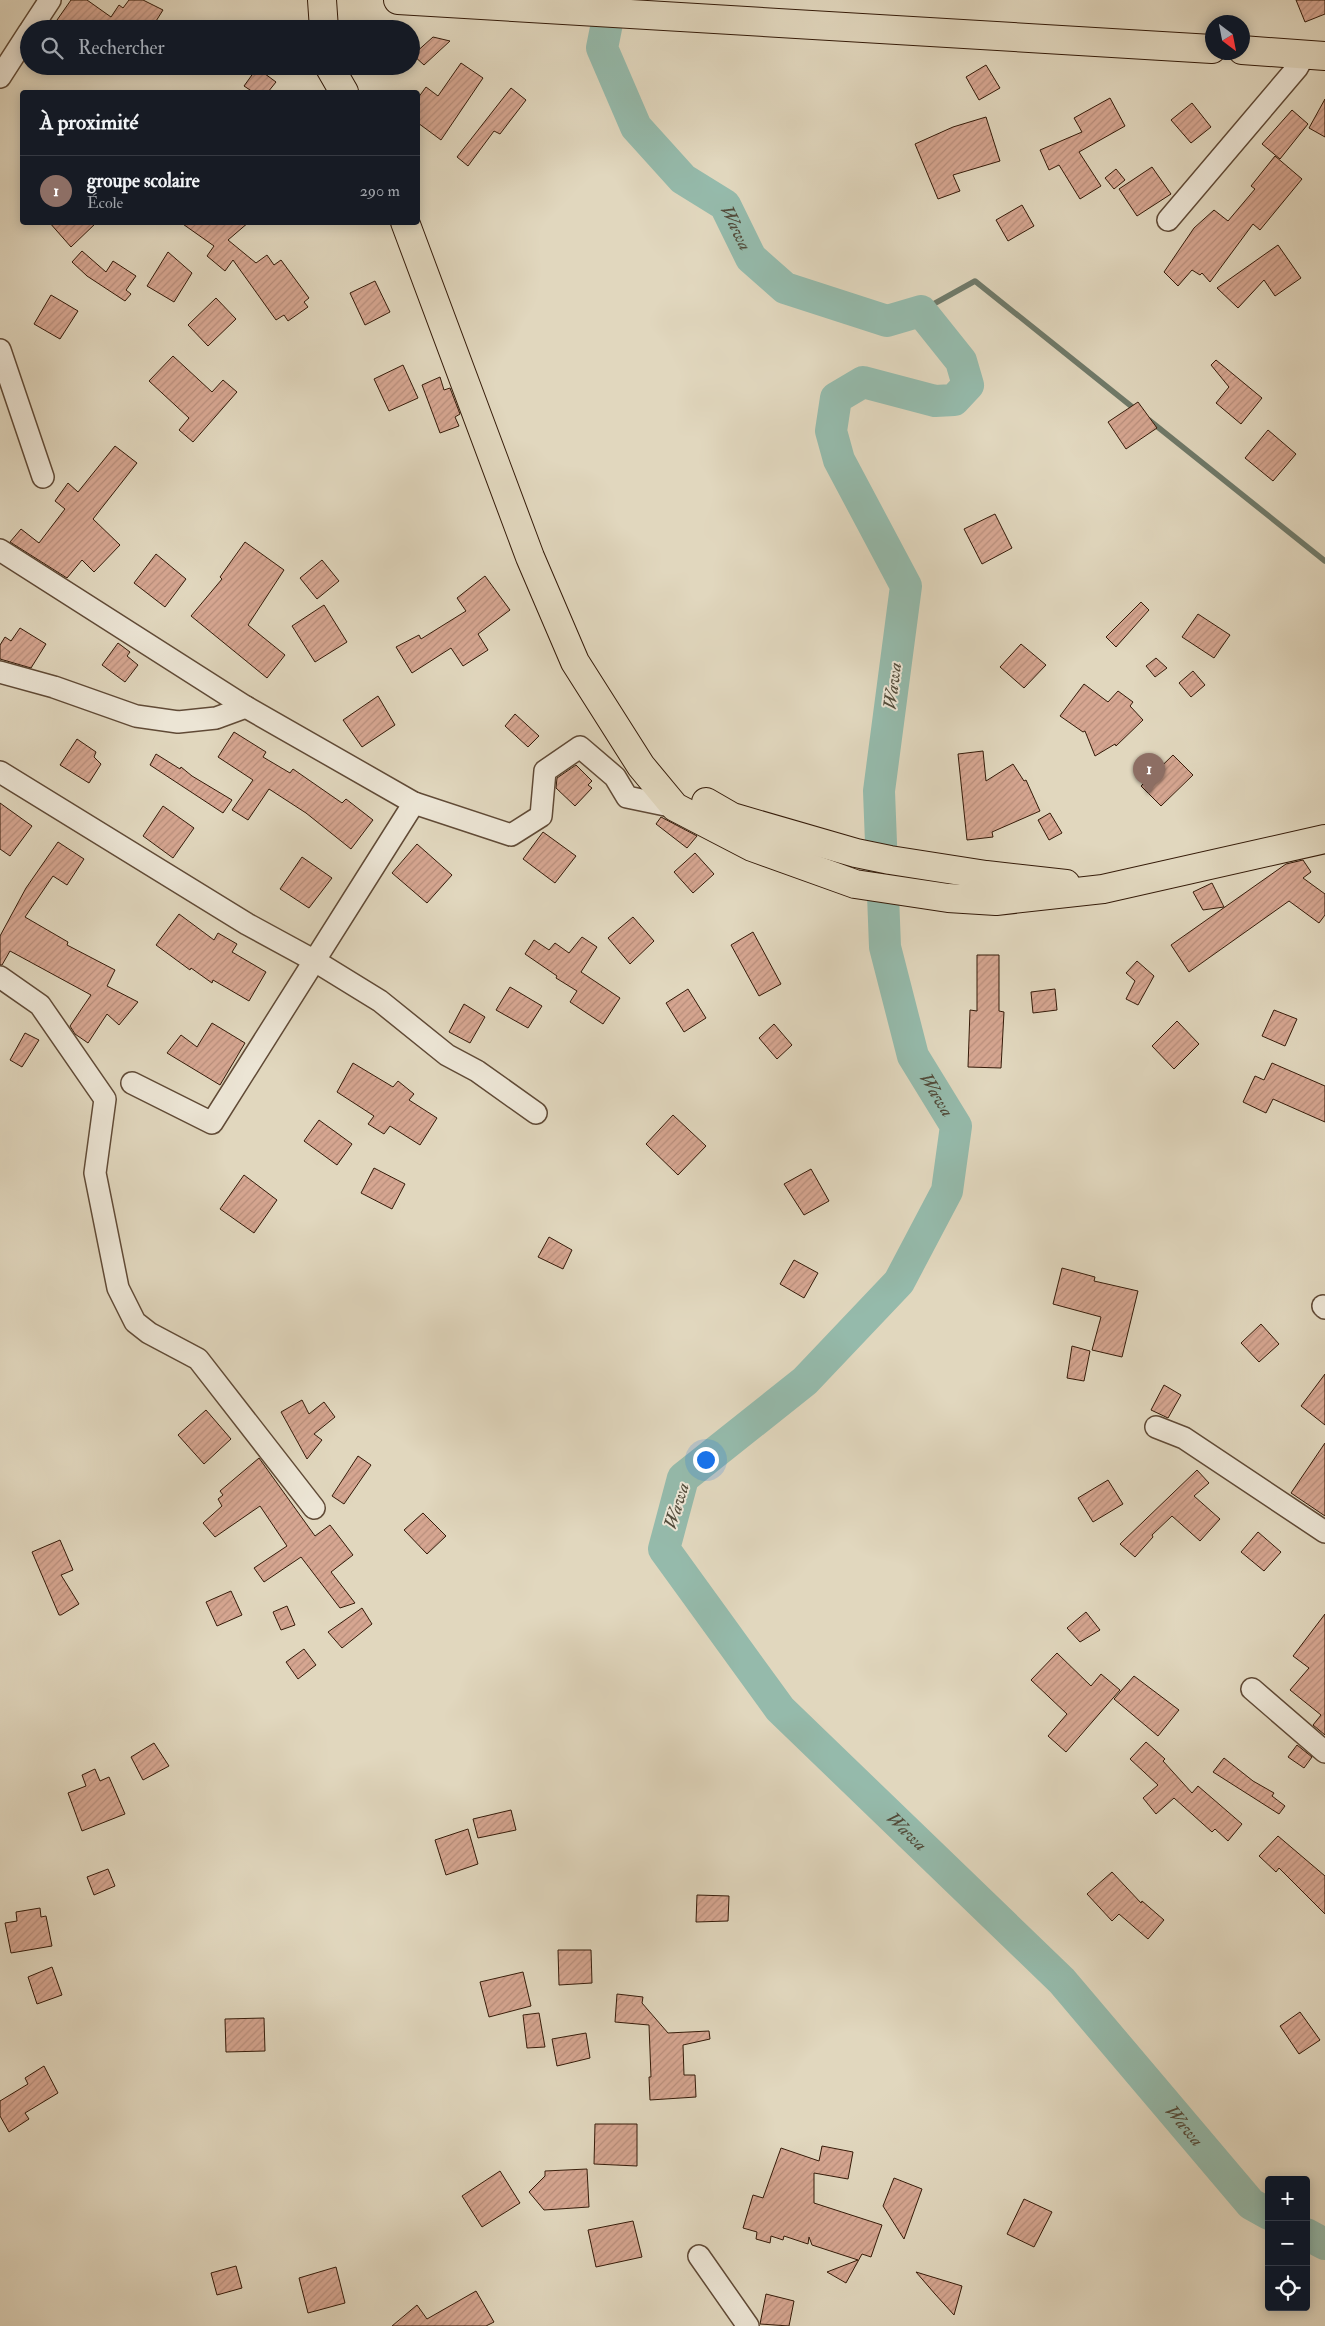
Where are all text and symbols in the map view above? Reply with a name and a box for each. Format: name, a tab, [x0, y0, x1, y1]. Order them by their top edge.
north arrow	[1205, 15, 1250, 60]
search box	[20, 20, 420, 75]
icon: search	[38, 34, 66, 62]
text: Rechercher	[78, 36, 165, 60]
text: À proximité	[40, 109, 138, 136]
text: groupe scolaire	[87, 169, 200, 193]
text: 1	[53, 181, 59, 201]
text: 290 m	[360, 181, 400, 201]
text: École	[87, 193, 123, 213]
water label: Wawa	[715, 201, 757, 254]
water label: Wawa	[879, 661, 907, 711]
pin: 1	[1133, 753, 1165, 794]
water label: Wawa	[915, 1068, 959, 1121]
your location	[693, 1447, 719, 1473]
water label: Wawa	[659, 1480, 695, 1532]
water label: Wawa	[882, 1807, 932, 1856]
water label: Wawa	[1160, 2100, 1209, 2151]
map controls	[1265, 2176, 1310, 2311]
button: +	[1265, 2176, 1310, 2221]
button: −	[1265, 2221, 1310, 2266]
button: locate	[1265, 2266, 1310, 2311]

